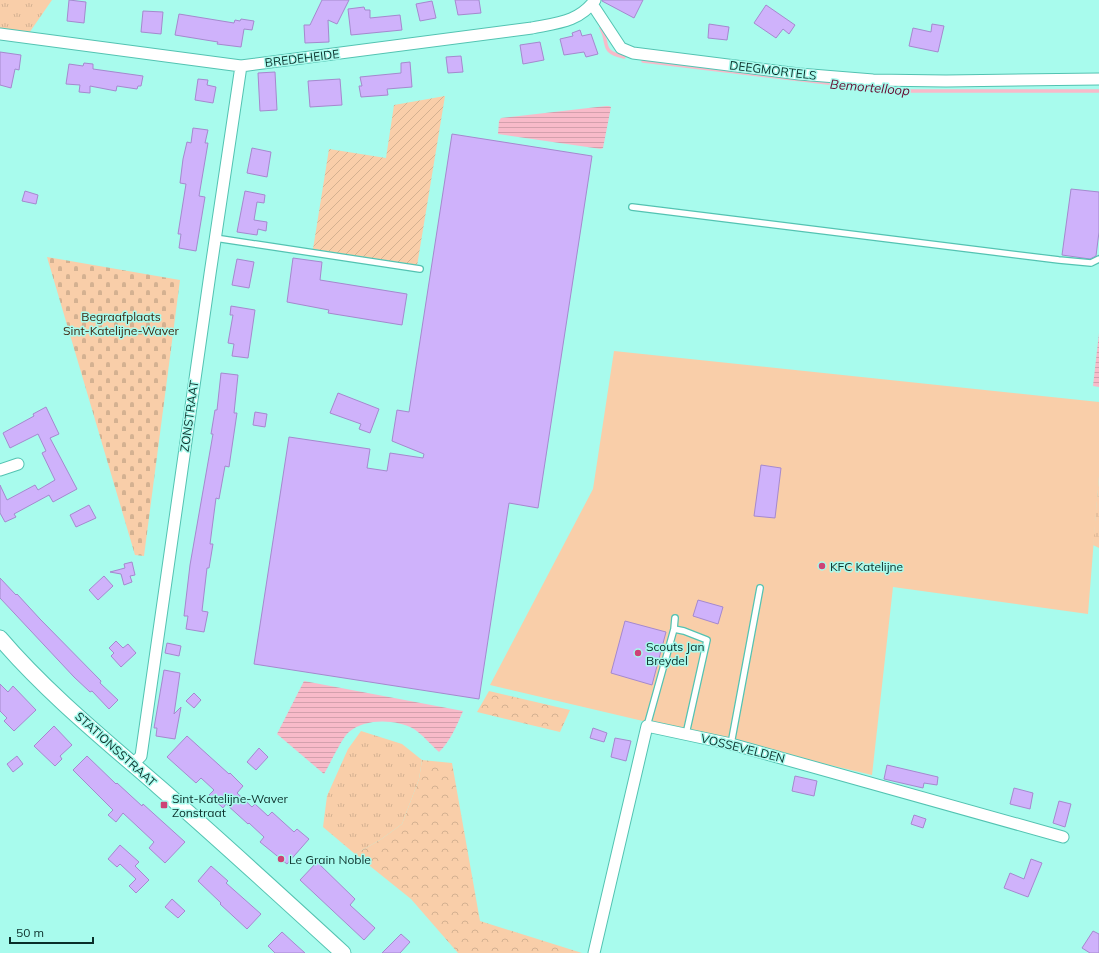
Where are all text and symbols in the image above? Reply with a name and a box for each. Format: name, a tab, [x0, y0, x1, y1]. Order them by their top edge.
street label: BREDEHEIDE	[264, 46, 340, 70]
street label: DEEGMORTELS	[729, 57, 817, 83]
water label: Bemortelloop	[829, 76, 911, 98]
park label: Begraafplaats Sint-Katelijne-Waver	[63, 309, 180, 338]
street label: ZONSTRAAT	[177, 379, 202, 453]
place label: KFC Katelijne	[830, 559, 903, 574]
marker: KFC Katelijne	[817, 561, 827, 571]
place label: Scouts Jan Breydel	[646, 639, 705, 668]
marker: Scouts Jan Breydel	[633, 648, 643, 658]
street label: STATIONSSTRAAT	[72, 709, 160, 790]
street label: VOSSEVELDEN	[699, 730, 787, 766]
place label: Sint-Katelijne-Waver Zonstraat	[172, 791, 288, 820]
marker: Sint-Katelijne-Waver Zonstraat	[159, 800, 169, 810]
place label: Le Grain Noble	[289, 852, 371, 867]
marker: Le Grain Noble	[276, 854, 286, 864]
scale bar	[10, 919, 93, 945]
text: 50 m	[16, 925, 44, 940]

